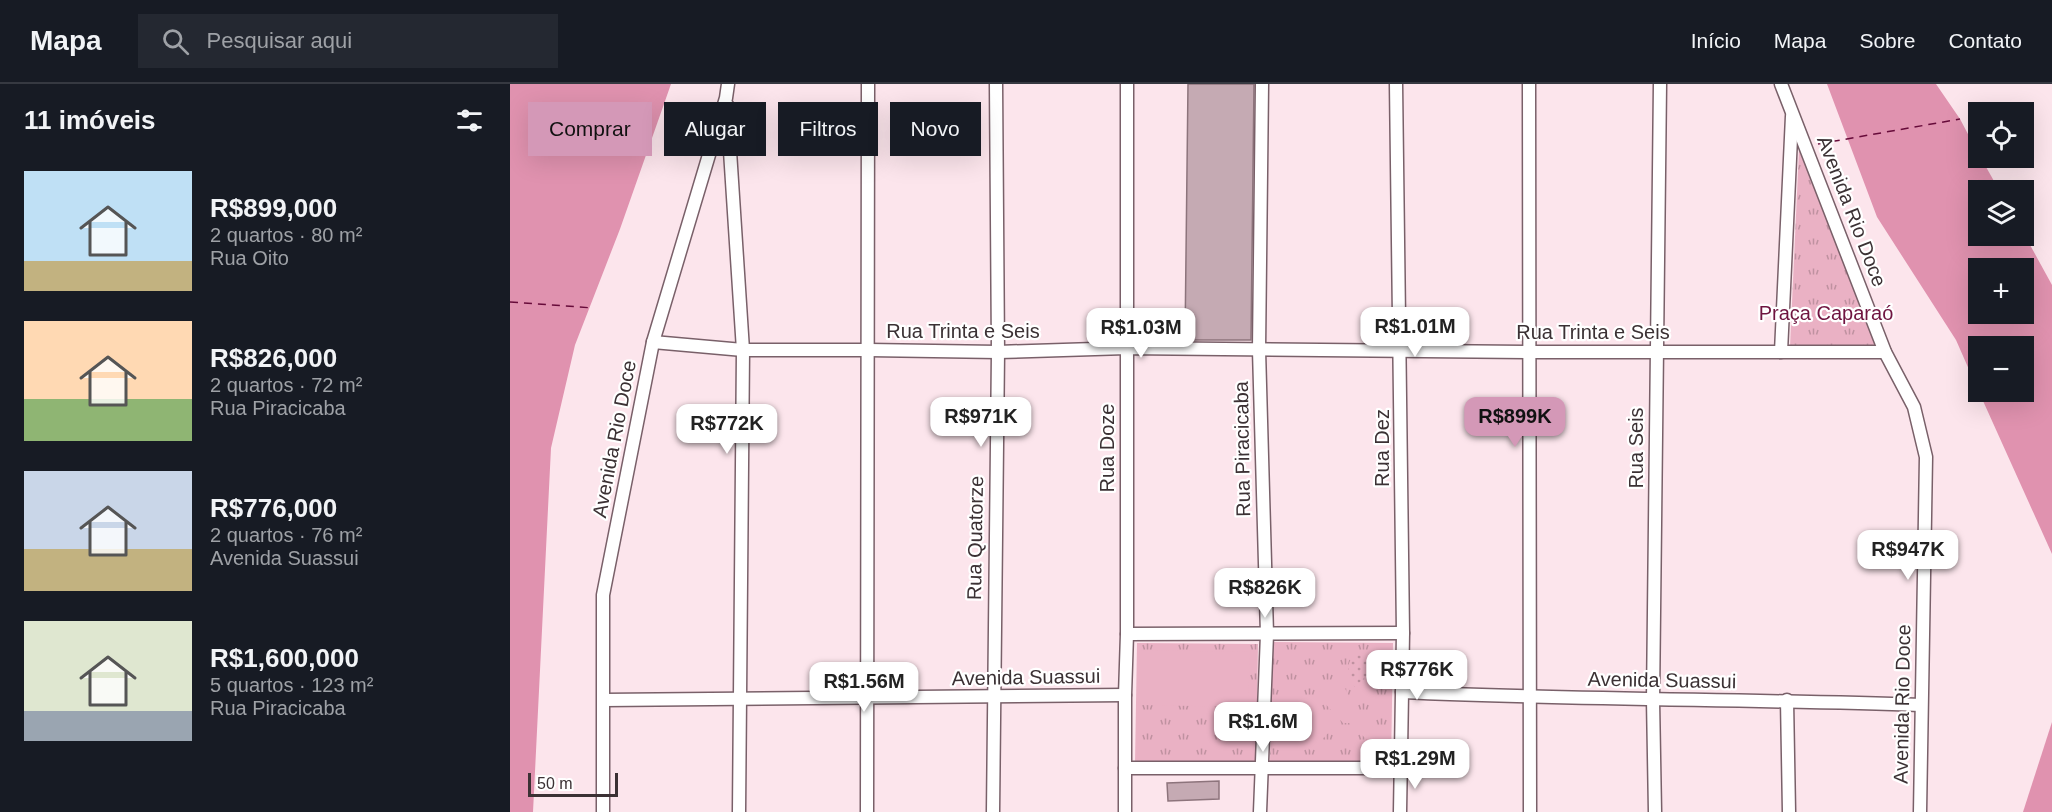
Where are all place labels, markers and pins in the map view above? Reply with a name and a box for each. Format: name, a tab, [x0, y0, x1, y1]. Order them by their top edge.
pin: R$1.01M	[1360, 307, 1470, 358]
pin: R$1.03M	[1086, 308, 1196, 359]
pin: R$971K	[932, 397, 1030, 448]
pin: R$899K	[1466, 397, 1564, 448]
pin: R$772K	[678, 404, 776, 455]
pin: R$947K	[1859, 530, 1957, 581]
pin: R$826K	[1216, 568, 1314, 619]
pin: R$776K	[1368, 650, 1466, 701]
pin: R$1.56M	[809, 662, 919, 713]
pin: R$1.6M	[1214, 702, 1312, 753]
pin: R$1.29M	[1360, 739, 1470, 790]

